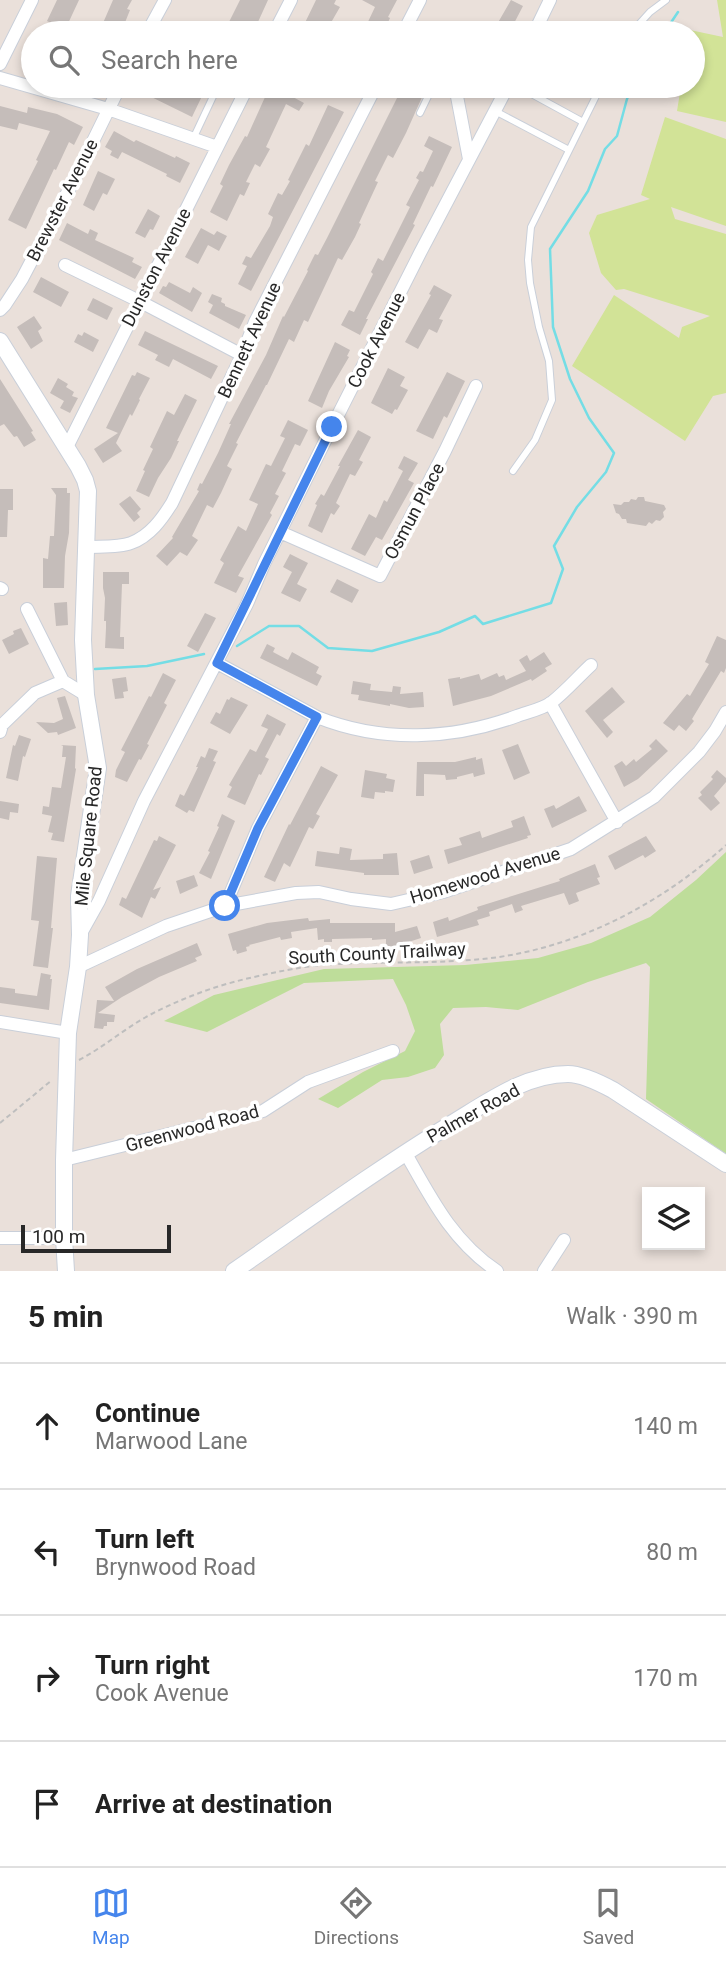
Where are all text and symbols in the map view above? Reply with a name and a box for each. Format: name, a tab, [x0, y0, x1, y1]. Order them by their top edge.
search box	[21, 21, 705, 98]
icon: search	[45, 41, 83, 79]
text: Search here	[101, 45, 238, 75]
street label: Brewster Avenue	[22, 135, 102, 265]
street label: Dunston Avenue	[117, 204, 195, 330]
street label: Bennett Avenue	[213, 279, 285, 401]
street label: Cook Avenue	[343, 289, 409, 391]
route end	[316, 411, 347, 442]
street label: Osmun Place	[380, 459, 448, 563]
street label: Mile Square Road	[70, 765, 106, 907]
street label: Homewood Avenue	[407, 842, 563, 908]
route start	[209, 890, 240, 921]
street label: South County Trailway	[288, 938, 467, 968]
street label: Palmer Road	[423, 1079, 523, 1147]
street label: Greenwood Road	[123, 1100, 261, 1156]
map controls	[642, 1187, 705, 1250]
button: layers	[642, 1187, 705, 1250]
scale bar	[21, 1222, 172, 1254]
text: 100 m	[32, 1225, 85, 1248]
text: 5 min	[28, 1299, 103, 1334]
text: Walk · 390 m	[566, 1303, 698, 1330]
text: Continue	[95, 1398, 200, 1428]
icon: ahead	[28, 1407, 66, 1445]
text: 140 m	[633, 1413, 698, 1440]
text: Marwood Lane	[95, 1428, 248, 1455]
text: Turn left	[95, 1524, 194, 1554]
icon: left	[28, 1533, 66, 1571]
text: 80 m	[646, 1539, 698, 1566]
text: Brynwood Road	[95, 1554, 256, 1581]
text: Turn right	[95, 1650, 210, 1680]
icon: right	[28, 1659, 66, 1697]
text: 170 m	[633, 1665, 698, 1692]
text: Cook Avenue	[95, 1680, 229, 1707]
icon: arrive	[28, 1785, 66, 1823]
text: Arrive at destination	[95, 1789, 332, 1819]
tab: Map	[92, 1884, 130, 1949]
tab: Directions	[314, 1884, 399, 1949]
tab: Saved	[583, 1884, 634, 1949]

